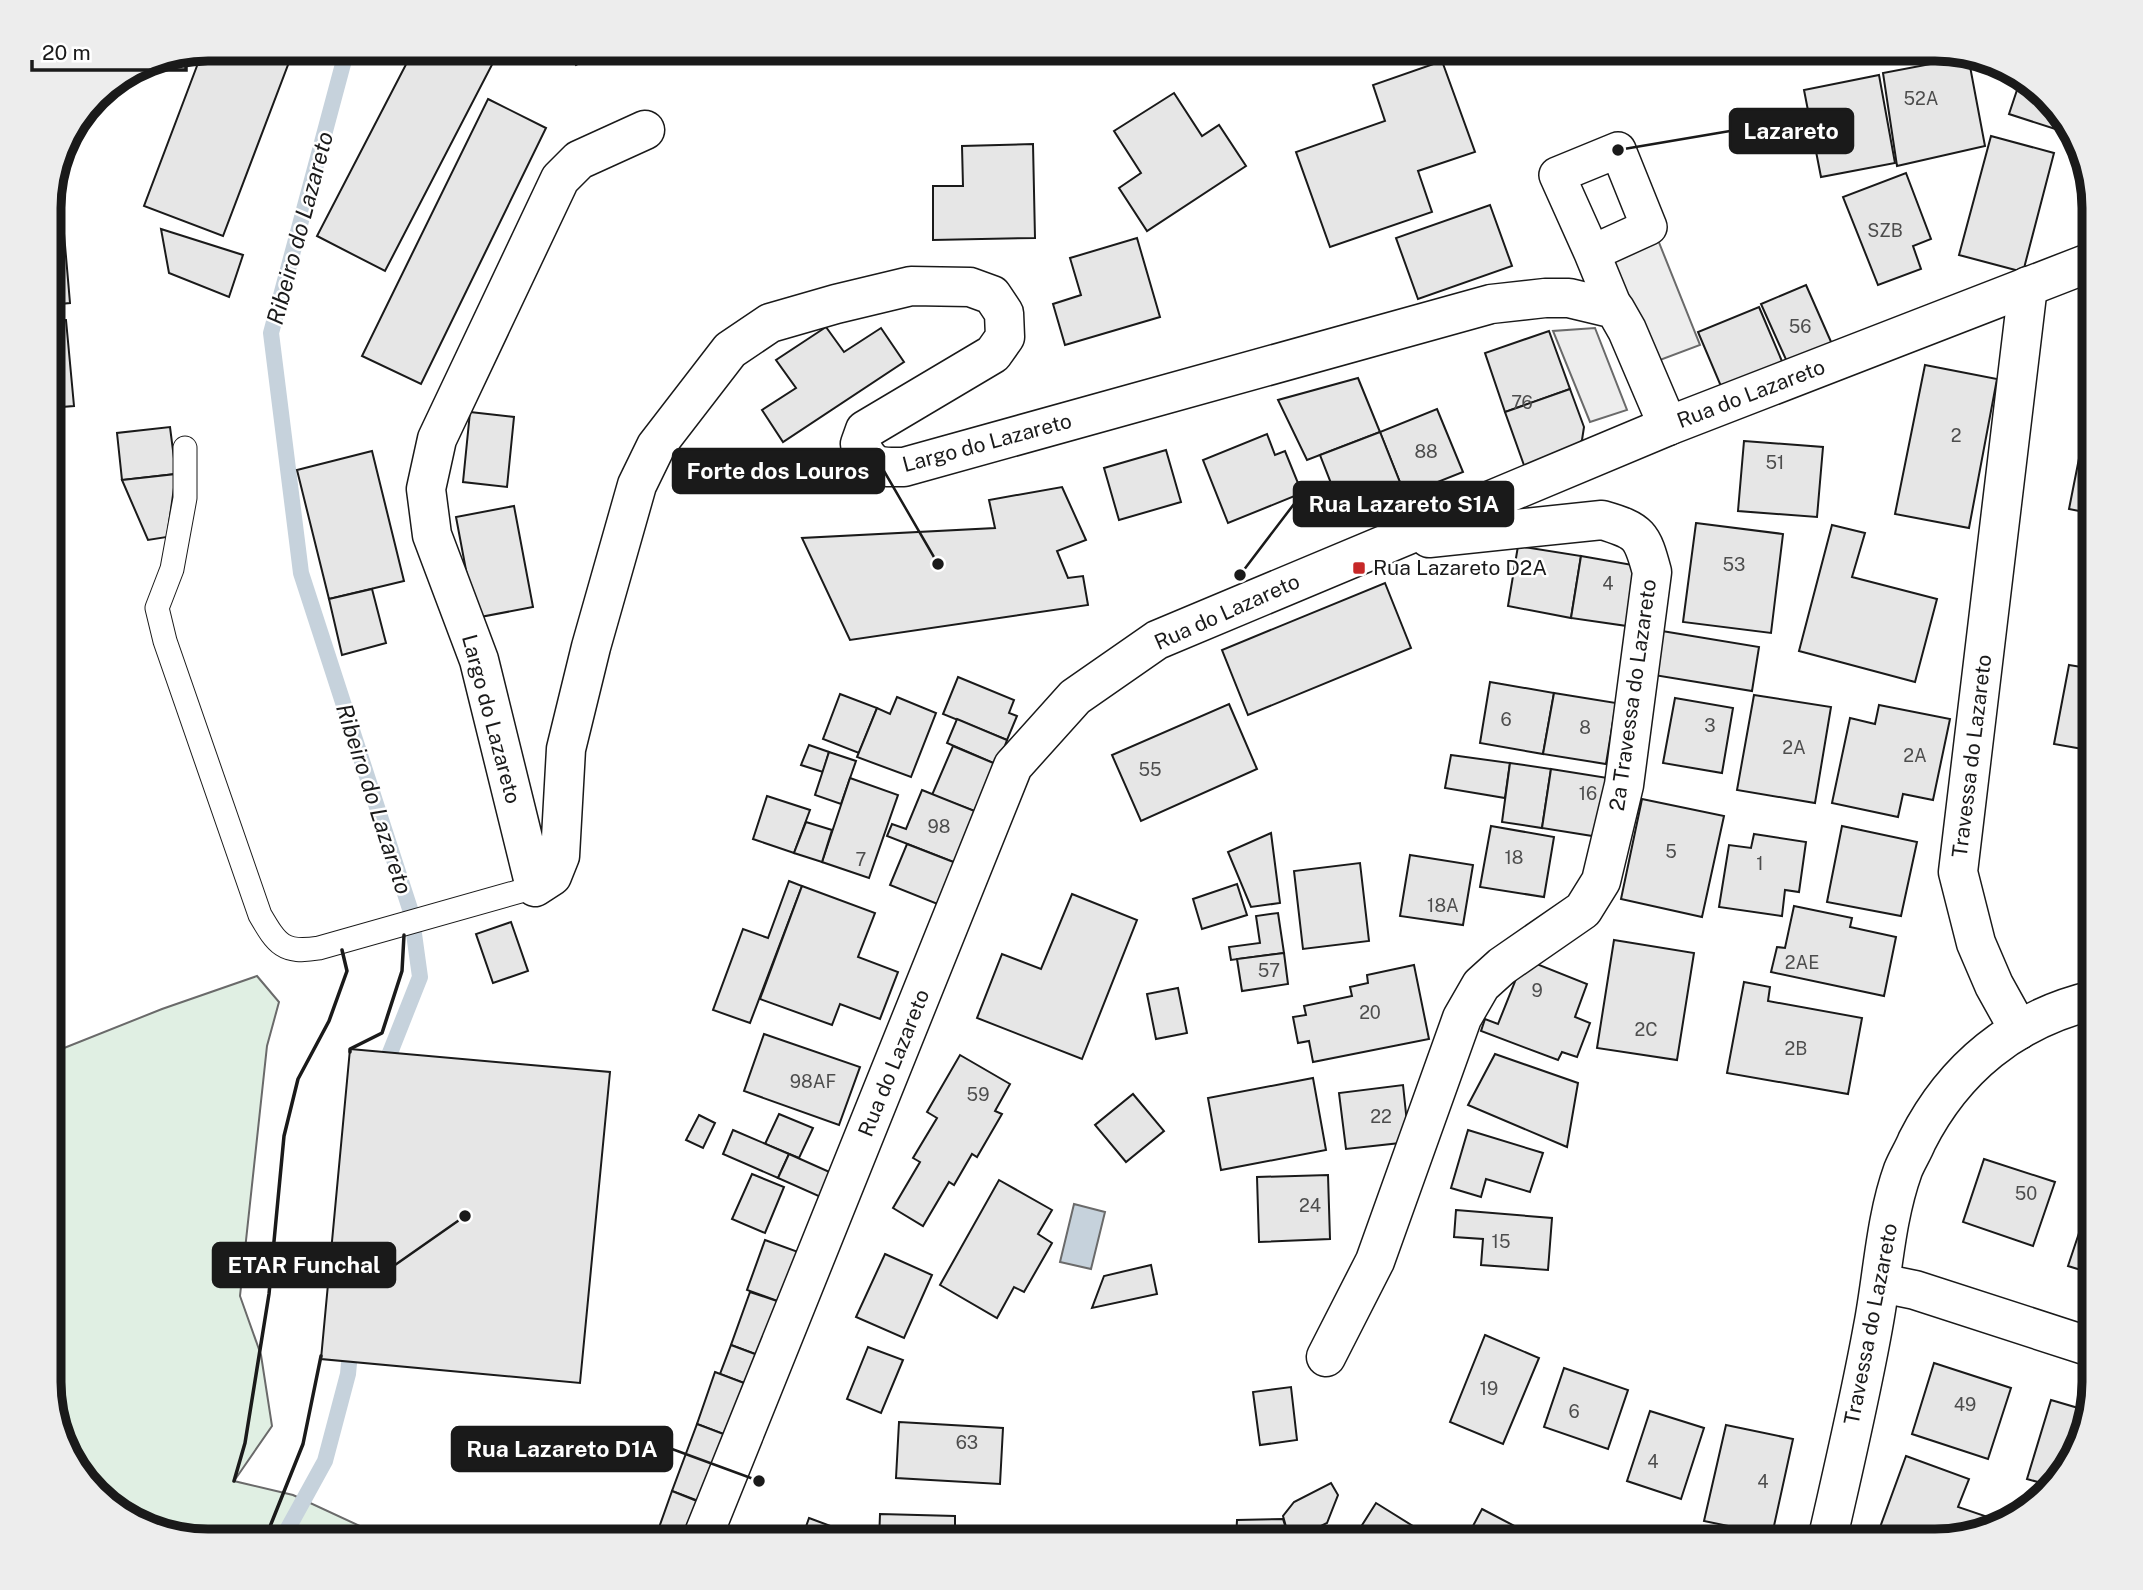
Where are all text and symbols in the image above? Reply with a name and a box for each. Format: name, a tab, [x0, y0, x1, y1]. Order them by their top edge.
scale bar	[32, 28, 186, 72]
text: 20 m	[42, 40, 91, 65]
house number: 52A	[1903, 88, 1939, 109]
callout: Lazareto	[1730, 109, 1853, 153]
text: Lazareto	[1743, 117, 1839, 144]
water label: Ribeiro do Lazareto	[261, 128, 338, 327]
house number: SZB	[1867, 220, 1903, 241]
house number: 56	[1789, 316, 1811, 337]
street label: Rua do Lazareto	[1673, 354, 1828, 433]
house number: 76	[1511, 392, 1533, 413]
street label: Largo do Lazareto	[899, 408, 1074, 477]
house number: 2	[1951, 425, 1961, 446]
house number: 88	[1414, 441, 1438, 462]
callout: Forte dos Louros	[673, 449, 884, 493]
house number: 51	[1766, 452, 1784, 473]
text: Forte dos Louros	[687, 457, 869, 484]
callout: Rua Lazareto S1A	[1294, 482, 1513, 526]
text: Rua Lazareto S1A	[1309, 490, 1500, 517]
house number: 53	[1723, 554, 1745, 575]
place label: Rua Lazareto D2A	[1373, 555, 1547, 580]
marker: Rua Lazareto D2A	[1351, 560, 1367, 576]
street label: Rua do Lazareto	[1150, 568, 1303, 655]
house number: 4	[1602, 573, 1614, 594]
street label: 2a Travessa do Lazareto	[1604, 577, 1661, 812]
street label: Largo do Lazareto	[457, 631, 526, 806]
street label: Travessa do Lazareto	[1947, 653, 1996, 859]
water label: Ribeiro do Lazareto	[331, 700, 418, 897]
house number: 6	[1500, 709, 1512, 730]
house number: 3	[1704, 715, 1716, 736]
house number: 8	[1579, 717, 1591, 738]
house number: 2A	[1782, 737, 1806, 758]
house number: 2A	[1903, 745, 1927, 766]
house number: 55	[1138, 759, 1162, 780]
house number: 16	[1579, 783, 1597, 804]
house number: 98	[928, 816, 950, 837]
house number: 5	[1665, 841, 1677, 862]
house number: 18	[1505, 847, 1523, 868]
house number: 7	[856, 849, 866, 870]
house number: 1	[1756, 853, 1764, 874]
house number: 18A	[1427, 895, 1459, 916]
house number: 2AE	[1785, 952, 1819, 973]
house number: 57	[1258, 960, 1280, 981]
house number: 9	[1531, 980, 1543, 1001]
street label: Rua do Lazareto	[853, 986, 934, 1140]
house number: 20	[1359, 1002, 1381, 1023]
house number: 2C	[1634, 1019, 1658, 1040]
house number: 2B	[1785, 1038, 1807, 1059]
house number: 98AF	[790, 1071, 836, 1092]
house number: 59	[967, 1084, 989, 1105]
house number: 22	[1370, 1106, 1392, 1127]
house number: 50	[2015, 1183, 2037, 1204]
house number: 24	[1299, 1195, 1321, 1216]
street label: Travessa do Lazareto	[1839, 1221, 1902, 1427]
house number: 15	[1492, 1231, 1510, 1252]
callout: ETAR Funchal	[213, 1243, 395, 1287]
text: ETAR Funchal	[227, 1251, 381, 1278]
house number: 19	[1480, 1378, 1498, 1399]
house number: 49	[1954, 1394, 1976, 1415]
house number: 6	[1568, 1401, 1580, 1422]
callout: Rua Lazareto D1A	[452, 1427, 672, 1471]
house number: 63	[956, 1432, 978, 1453]
text: Rua Lazareto D1A	[466, 1435, 658, 1462]
house number: 4	[1647, 1451, 1659, 1472]
house number: 4	[1757, 1471, 1769, 1492]

